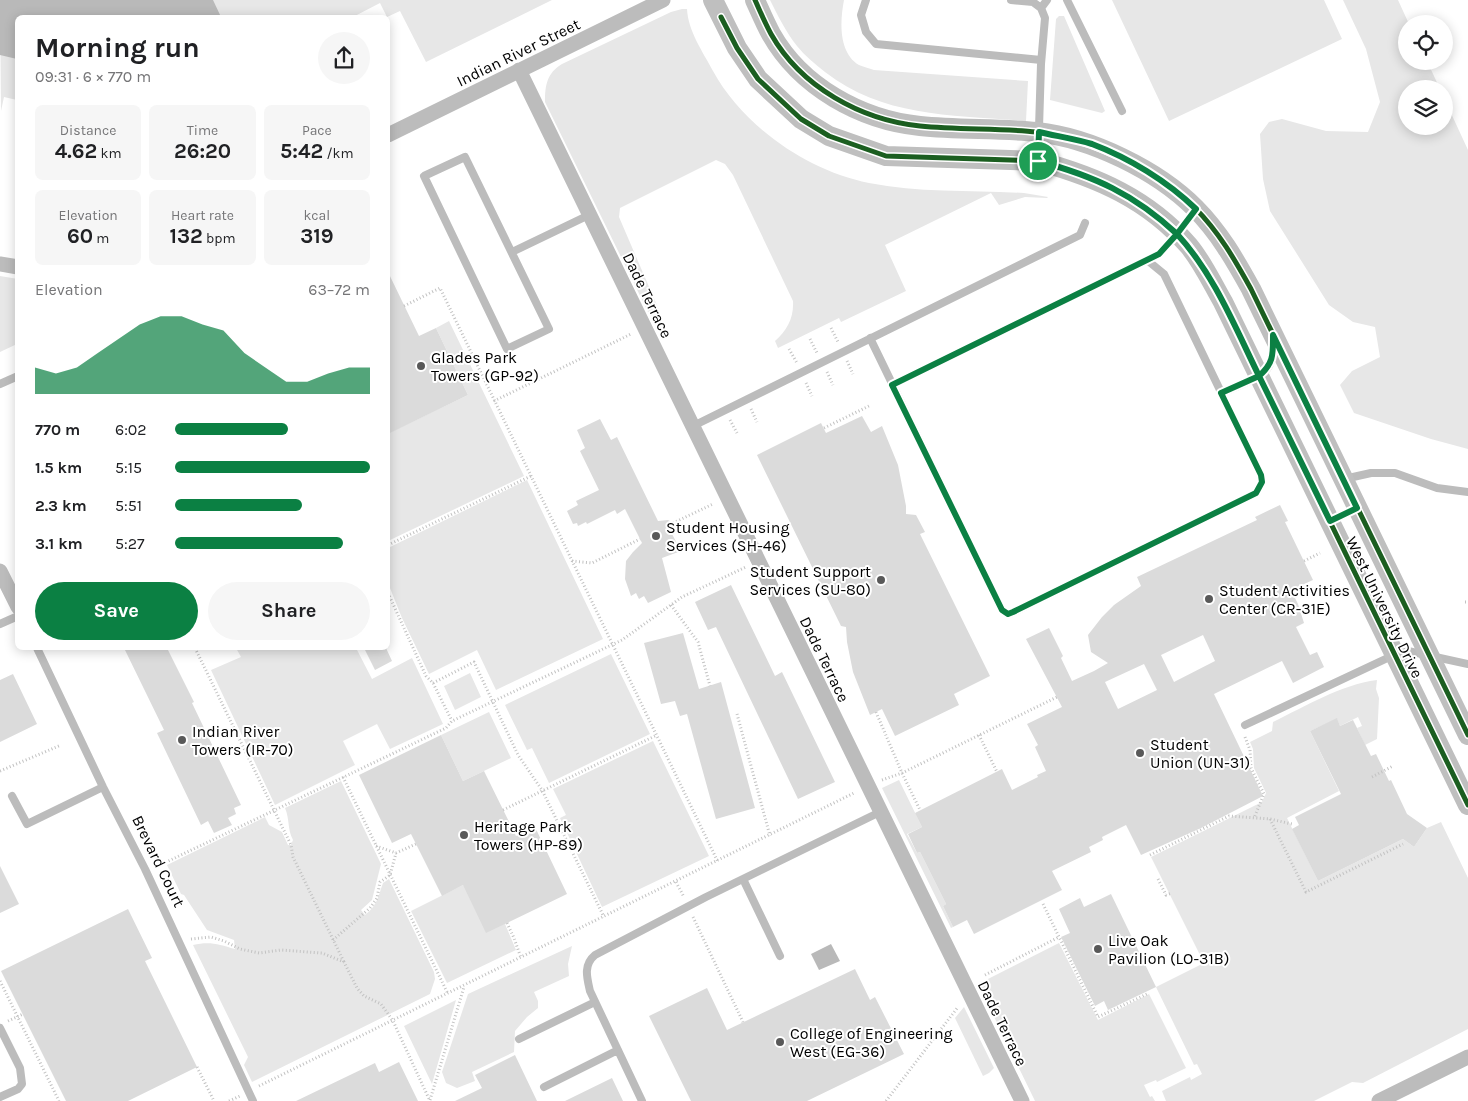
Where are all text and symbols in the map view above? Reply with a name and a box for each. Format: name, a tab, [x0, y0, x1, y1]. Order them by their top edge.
street label: Indian River Street	[453, 14, 583, 91]
map controls	[1398, 15, 1453, 135]
button: locate	[1398, 15, 1453, 70]
text: Morning run	[35, 31, 200, 64]
button: share	[318, 32, 370, 84]
text: 09:31 · 6 × 770 m	[35, 67, 151, 86]
button: layers	[1398, 80, 1453, 135]
text: Distance	[60, 122, 116, 139]
text: Time	[187, 122, 218, 139]
text: Pace	[302, 122, 332, 139]
text: 4.62	[55, 139, 97, 163]
text: 26:20	[174, 139, 231, 163]
text: 5:42	[280, 139, 323, 163]
pin	[1017, 140, 1059, 182]
text: km	[97, 145, 122, 162]
text: /km	[323, 145, 354, 162]
icon: arrive	[1024, 147, 1052, 175]
text: Elevation	[59, 207, 118, 224]
text: Heart rate	[171, 207, 234, 224]
text: kcal	[303, 207, 330, 224]
text: 60	[67, 224, 93, 248]
text: 132	[169, 224, 203, 248]
text: 319	[300, 224, 334, 248]
text: m	[93, 230, 109, 247]
text: bpm	[203, 230, 236, 247]
street label: Dade Terrace	[619, 249, 676, 341]
text: Elevation	[35, 280, 103, 299]
text: 63–72 m	[308, 280, 370, 299]
place label: Glades Park Towers (GP-92)	[431, 348, 539, 385]
marker: Glades Park Towers (GP-92)	[415, 360, 427, 372]
text: 770 m	[35, 420, 80, 439]
text: 6:02	[115, 420, 147, 439]
text: 1.5 km	[35, 458, 82, 477]
text: 5:15	[115, 458, 142, 477]
text: 2.3 km	[35, 496, 87, 515]
text: 5:51	[115, 496, 142, 515]
place label: Student Housing Services (SH-46)	[666, 518, 790, 555]
marker: Student Housing Services (SH-46)	[650, 530, 662, 542]
street label: West University Drive	[1342, 533, 1427, 681]
text: 3.1 km	[35, 534, 83, 553]
text: 5:27	[115, 534, 145, 553]
place label: Student Support Services (SU-80)	[749, 562, 871, 599]
marker: Student Support Services (SU-80)	[875, 574, 887, 586]
place label: Student Activities Center (CR-31E)	[1219, 581, 1350, 618]
button: Save	[35, 582, 198, 640]
button: Share	[208, 582, 370, 640]
marker: Student Activities Center (CR-31E)	[1203, 593, 1215, 605]
street label: Dade Terrace	[796, 613, 853, 705]
place label: Indian River Towers (IR-70)	[192, 722, 294, 759]
marker: Indian River Towers (IR-70)	[176, 734, 188, 746]
place label: Student Union (UN-31)	[1150, 735, 1250, 772]
marker: Student Union (UN-31)	[1134, 747, 1146, 759]
street label: Brevard Court	[128, 812, 189, 910]
place label: Heritage Park Towers (HP-89)	[474, 817, 583, 854]
marker: Heritage Park Towers (HP-89)	[458, 829, 470, 841]
place label: Live Oak Pavilion (LO-31B)	[1108, 931, 1229, 968]
marker: Live Oak Pavilion (LO-31B)	[1092, 943, 1104, 955]
street label: Dade Terrace	[974, 977, 1031, 1069]
place label: College of Engineering West (EG-36)	[790, 1024, 953, 1061]
marker: College of Engineering West (EG-36)	[774, 1036, 786, 1048]

